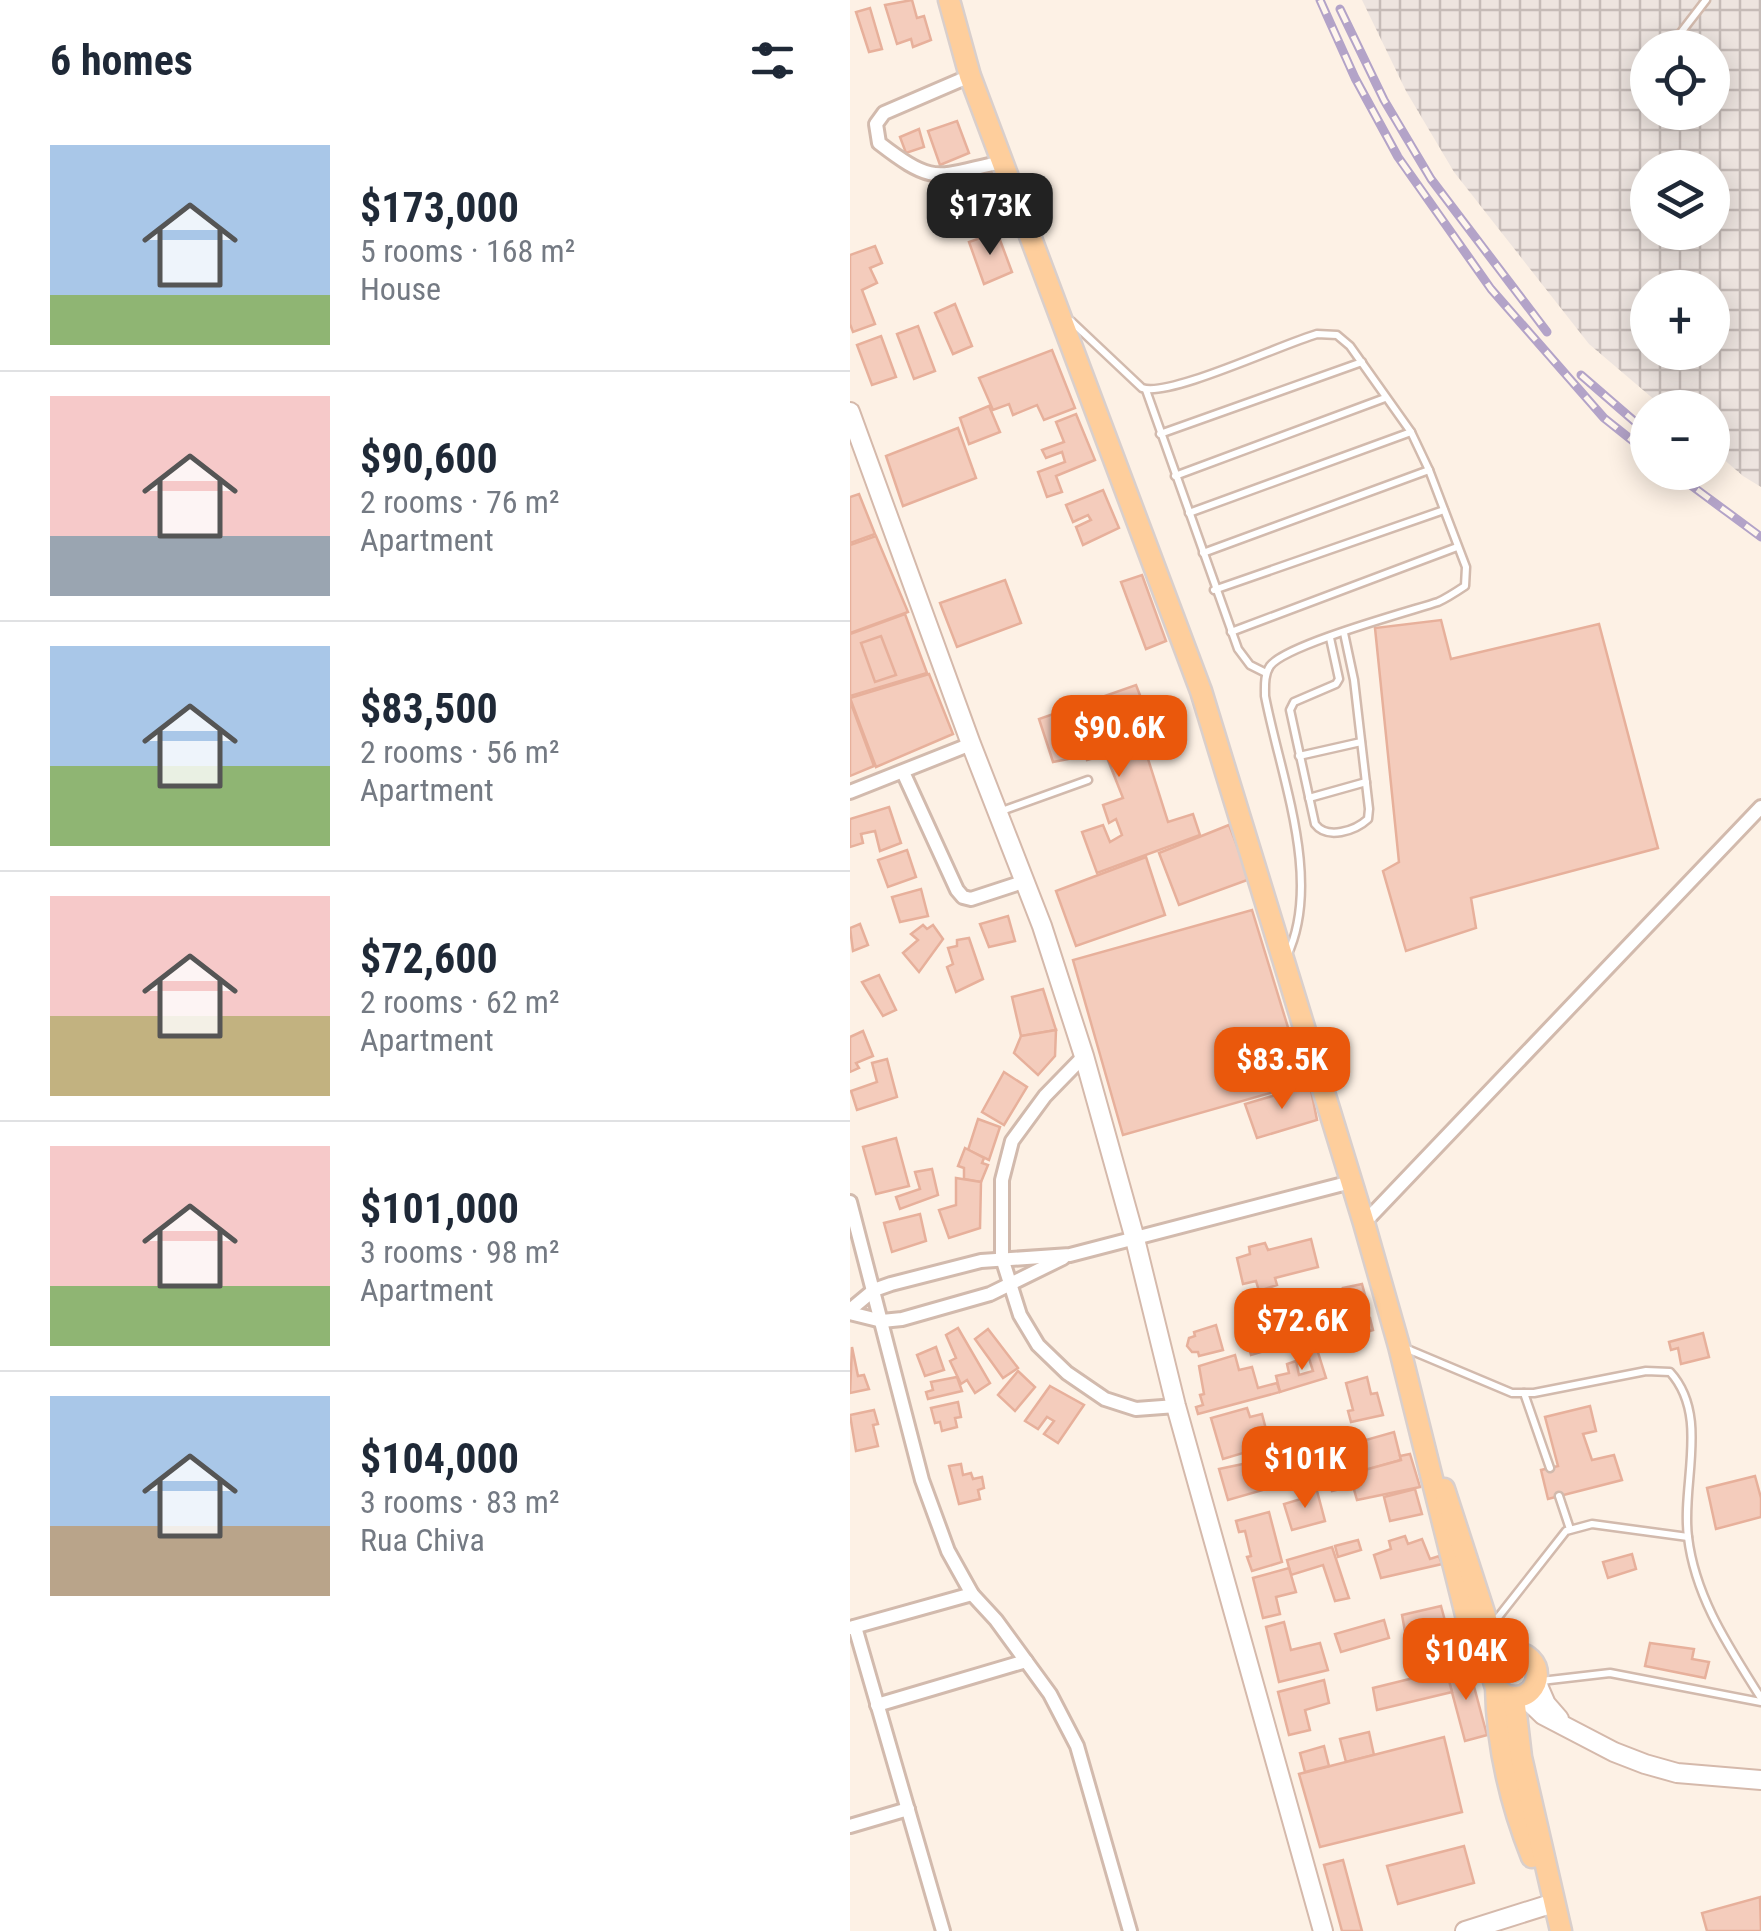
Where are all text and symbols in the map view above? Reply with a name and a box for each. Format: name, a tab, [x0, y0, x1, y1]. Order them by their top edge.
map controls	[1630, 30, 1730, 490]
button: locate	[1630, 30, 1730, 130]
icon: filters	[745, 33, 800, 88]
text: 6 homes	[50, 36, 193, 85]
button: layers	[1630, 150, 1730, 250]
pin: $173K	[920, 173, 1060, 258]
text: $173,000	[360, 183, 519, 232]
icon: home	[130, 185, 250, 305]
text: $173K	[949, 186, 1031, 224]
text: 5 rooms · 168 m²	[360, 232, 575, 270]
text: House	[360, 270, 441, 308]
button: +	[1630, 270, 1730, 370]
button: −	[1630, 390, 1730, 490]
text: $90,600	[360, 434, 498, 483]
icon: home	[130, 436, 250, 556]
text: 2 rooms · 76 m²	[360, 483, 559, 521]
text: Apartment	[360, 521, 494, 559]
text: $83,500	[360, 684, 498, 733]
icon: home	[130, 686, 250, 806]
pin: $90.6K	[1038, 695, 1200, 780]
text: $90.6K	[1073, 708, 1165, 746]
text: 2 rooms · 56 m²	[360, 733, 559, 771]
text: Apartment	[360, 771, 494, 809]
text: $72,600	[360, 934, 498, 983]
icon: home	[130, 936, 250, 1056]
text: 2 rooms · 62 m²	[360, 983, 559, 1021]
text: Apartment	[360, 1021, 494, 1059]
pin: $83.5K	[1201, 1027, 1363, 1112]
text: $83.5K	[1236, 1040, 1328, 1078]
text: $101,000	[360, 1184, 519, 1233]
icon: home	[130, 1186, 250, 1306]
text: 3 rooms · 98 m²	[360, 1233, 559, 1271]
text: Apartment	[360, 1271, 494, 1309]
pin: $72.6K	[1221, 1288, 1383, 1373]
text: $72.6K	[1256, 1301, 1348, 1339]
pin: $101K	[1235, 1426, 1375, 1511]
text: $104,000	[360, 1434, 519, 1483]
icon: home	[130, 1436, 250, 1556]
text: $101K	[1264, 1439, 1346, 1477]
text: 3 rooms · 83 m²	[360, 1483, 559, 1521]
text: Rua Chiva	[360, 1521, 485, 1559]
pin: $104K	[1396, 1618, 1536, 1703]
text: $104K	[1425, 1631, 1507, 1669]

